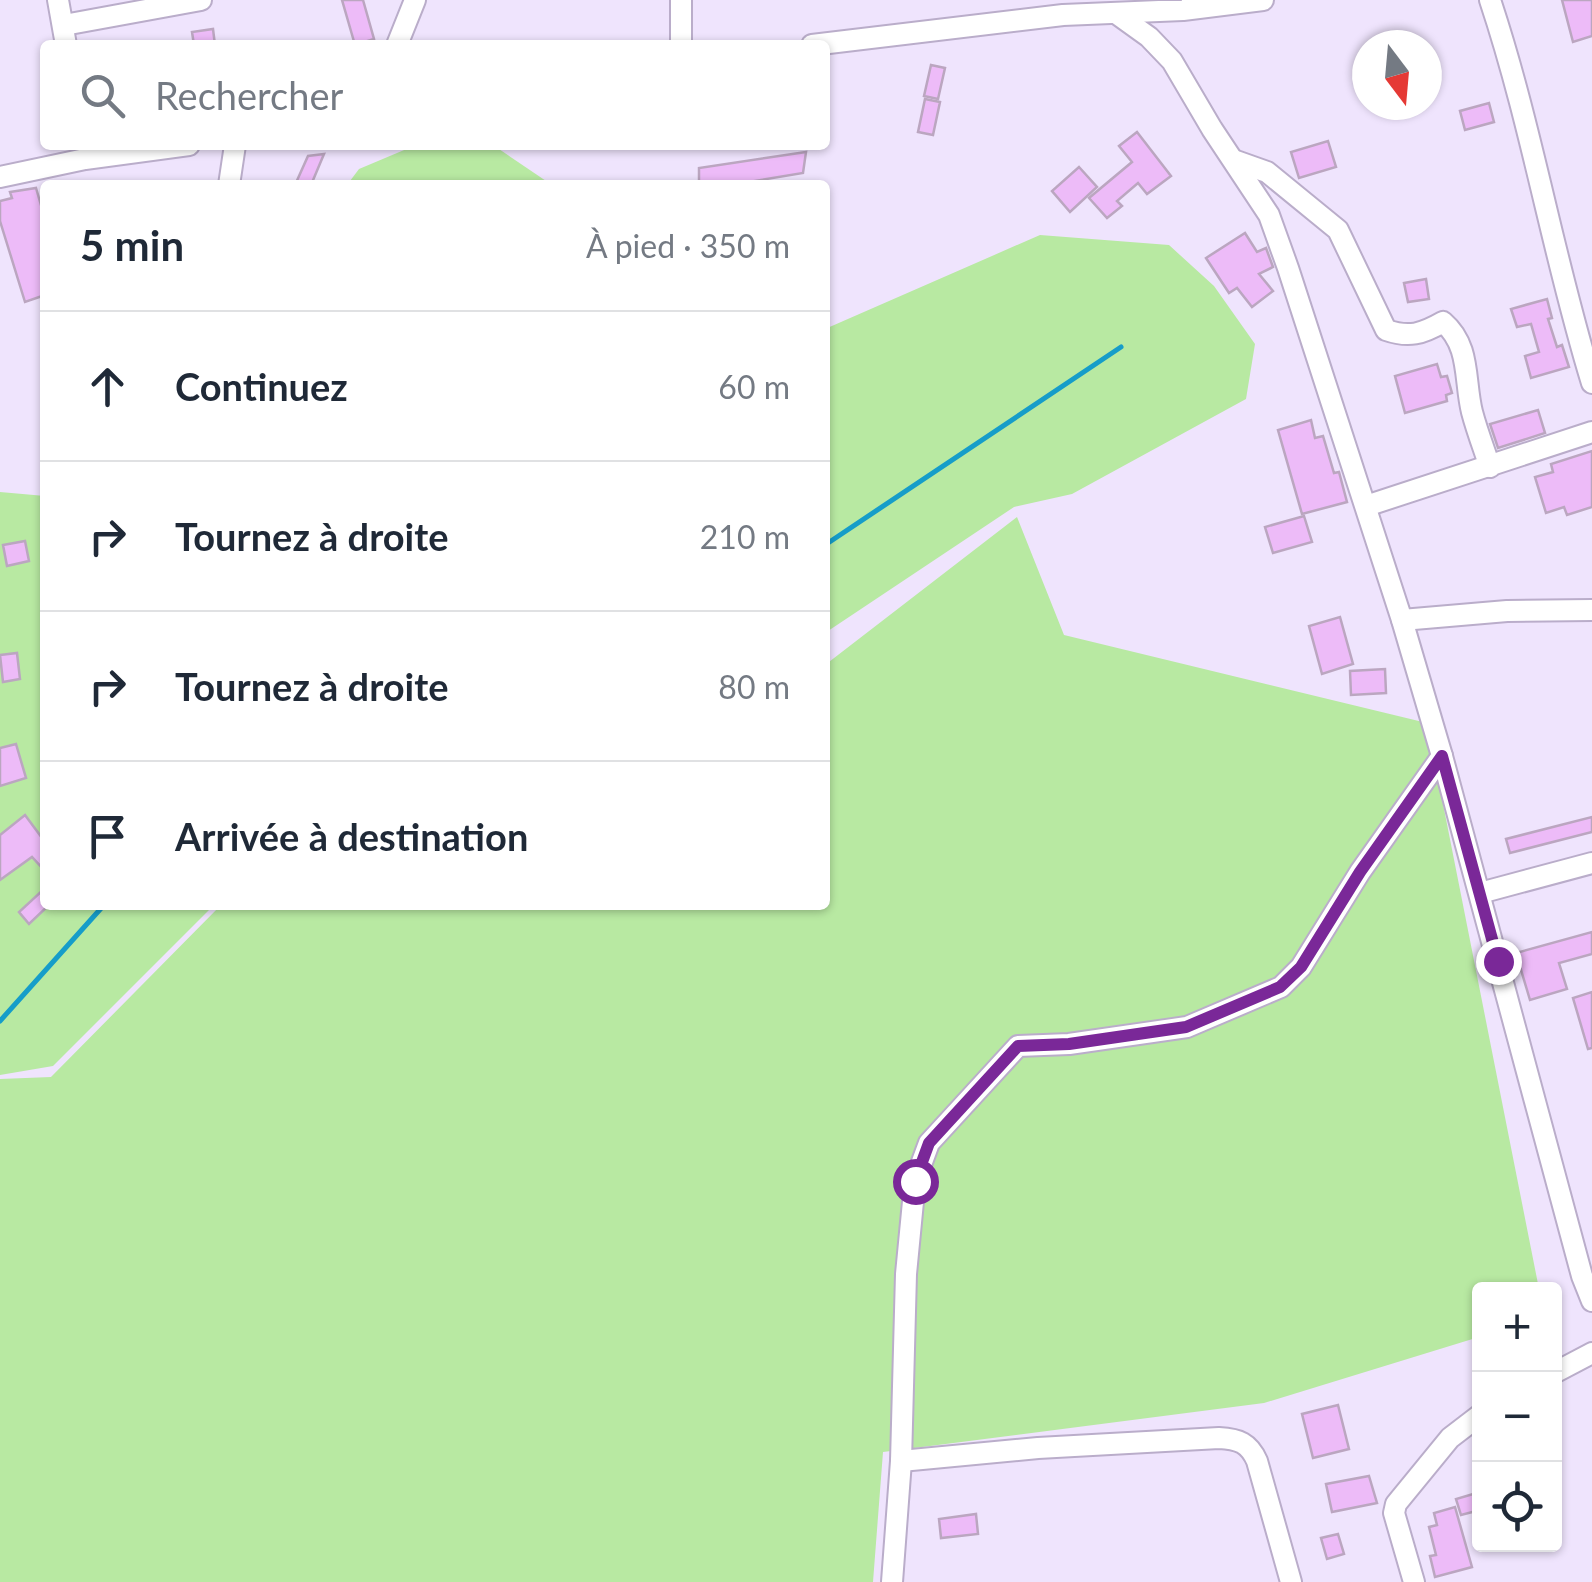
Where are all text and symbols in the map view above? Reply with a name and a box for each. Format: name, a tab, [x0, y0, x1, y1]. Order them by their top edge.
north arrow	[1352, 30, 1442, 120]
search box	[40, 40, 830, 150]
icon: search	[75, 68, 130, 123]
text: Rechercher	[155, 72, 343, 118]
text: 5 min	[80, 220, 184, 270]
text: À pied · 350 m	[586, 226, 790, 265]
icon: ahead	[80, 359, 135, 414]
text: Continuez	[175, 363, 348, 409]
text: 60 m	[718, 367, 790, 406]
icon: right	[80, 509, 135, 564]
text: Tournez à droite	[175, 513, 449, 559]
text: 210 m	[700, 517, 790, 556]
icon: right	[80, 659, 135, 714]
text: Tournez à droite	[175, 663, 449, 709]
text: 80 m	[718, 667, 790, 706]
icon: arrive	[80, 809, 135, 864]
text: Arrivée à destination	[175, 813, 528, 859]
route end	[1476, 939, 1522, 985]
route start	[893, 1159, 939, 1205]
map controls	[1472, 1282, 1562, 1552]
button: +	[1472, 1282, 1562, 1372]
button: −	[1472, 1372, 1562, 1462]
button: locate	[1472, 1462, 1562, 1552]

